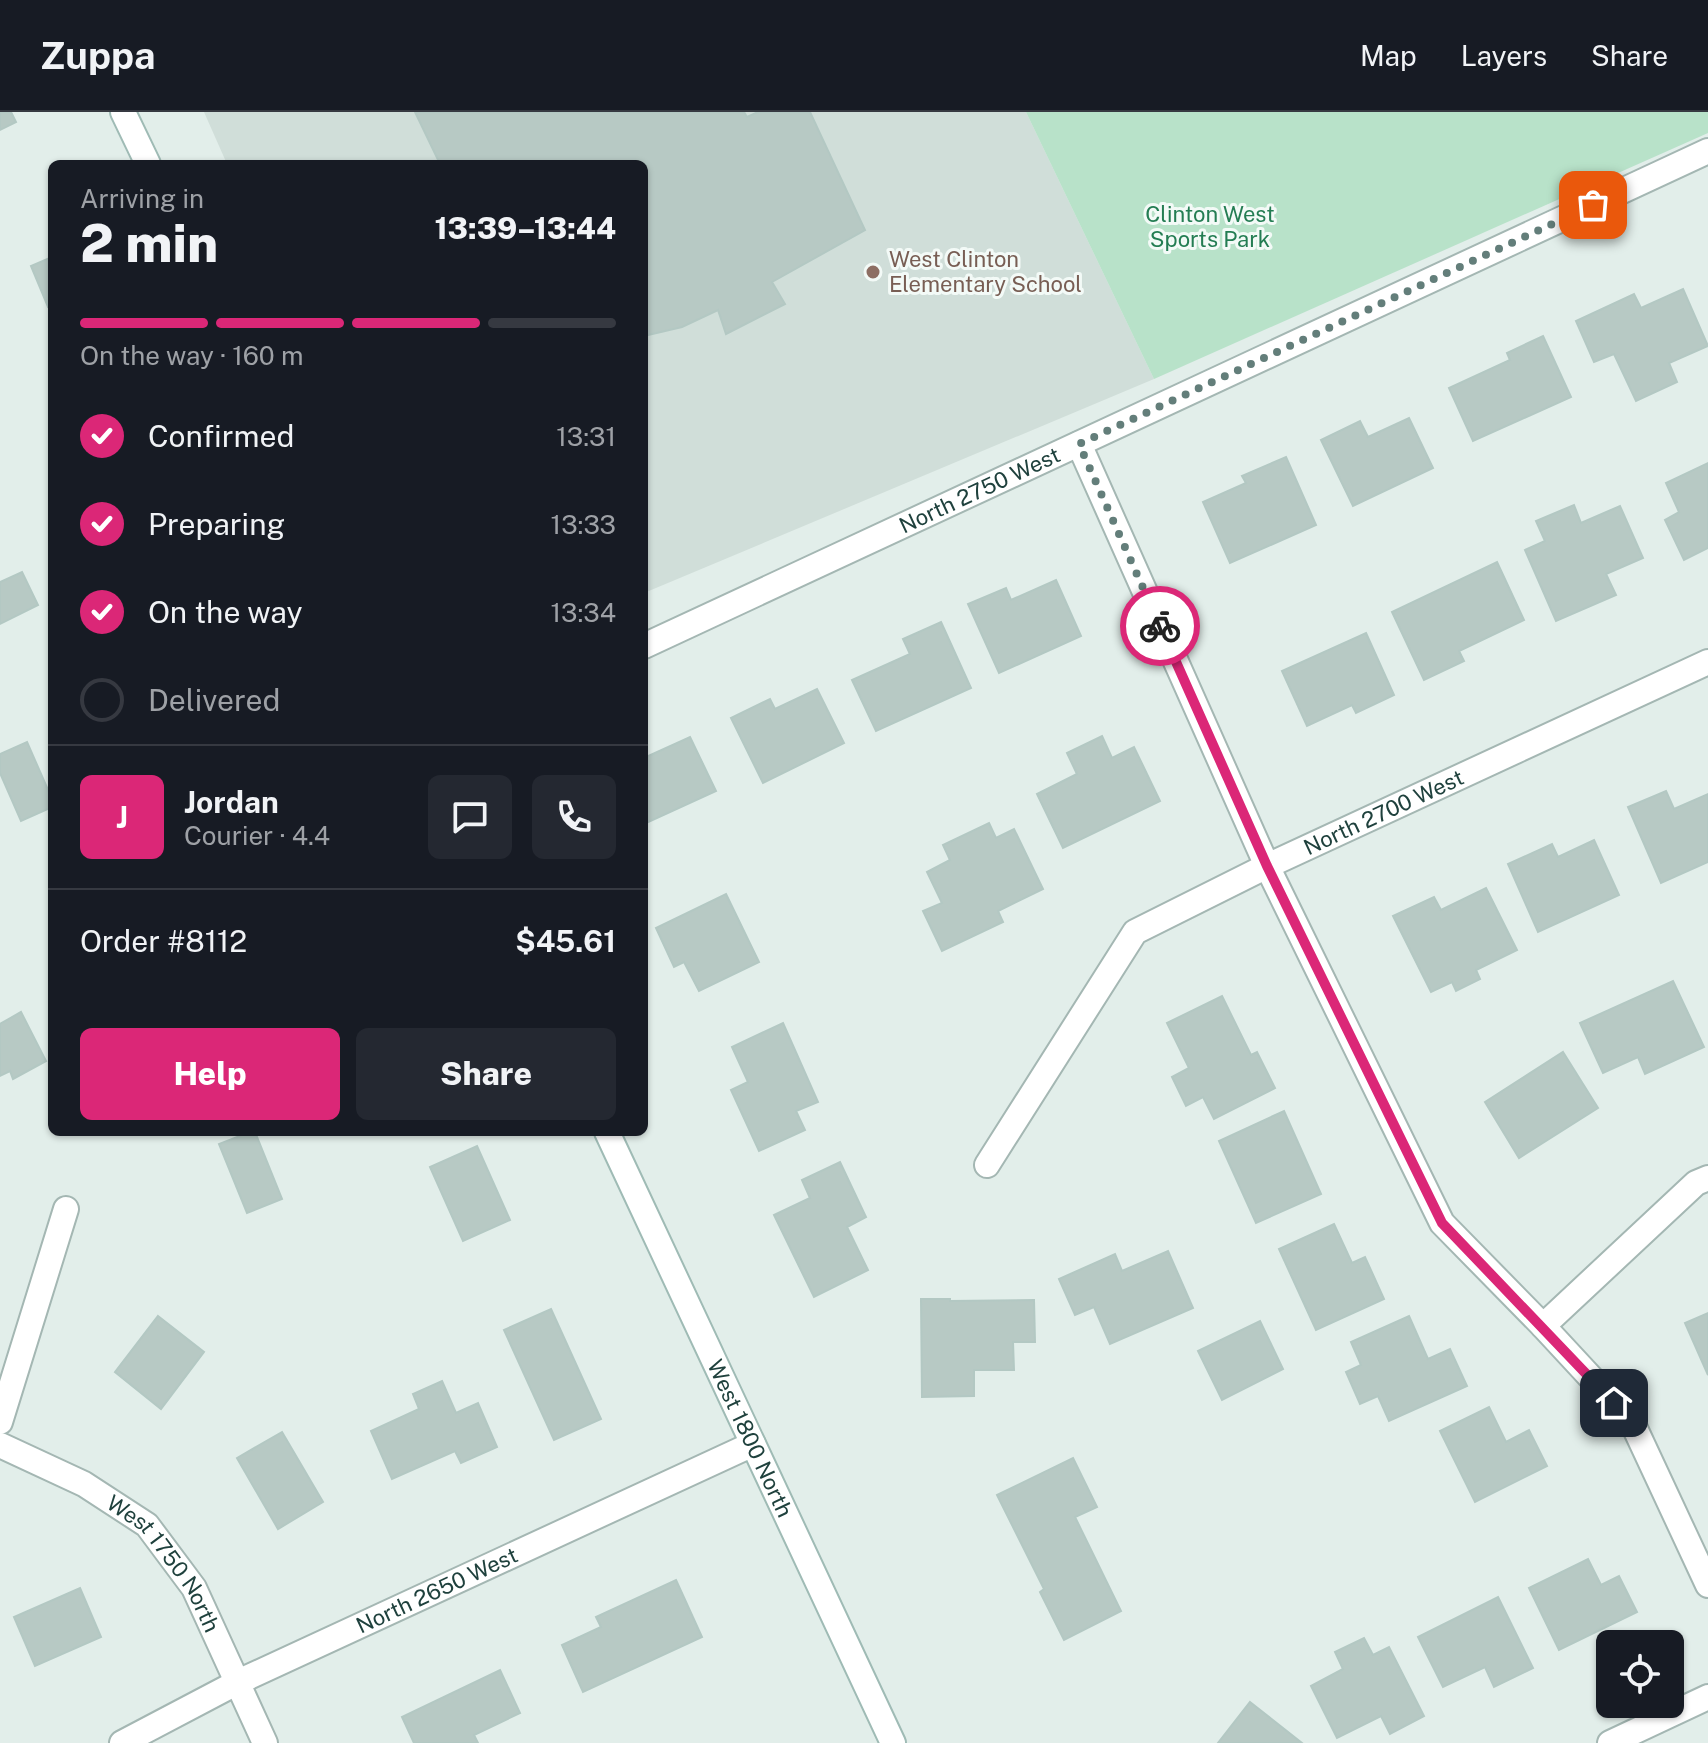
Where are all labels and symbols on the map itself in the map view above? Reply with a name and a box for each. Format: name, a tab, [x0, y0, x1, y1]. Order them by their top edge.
pin	[1559, 171, 1627, 239]
park label: Clinton West Sports Park	[1145, 201, 1275, 252]
place label: West Clinton Elementary School	[889, 246, 1082, 297]
marker: West Clinton Elementary School	[864, 263, 882, 281]
street label: North 2750 West	[895, 441, 1064, 538]
courier	[1120, 586, 1200, 666]
street label: North 2700 West	[1299, 764, 1468, 860]
street label: West 1800 North	[702, 1355, 798, 1521]
pin	[1580, 1369, 1648, 1437]
street label: West 1750 North	[102, 1489, 225, 1636]
street label: North 2650 West	[352, 1542, 522, 1639]

